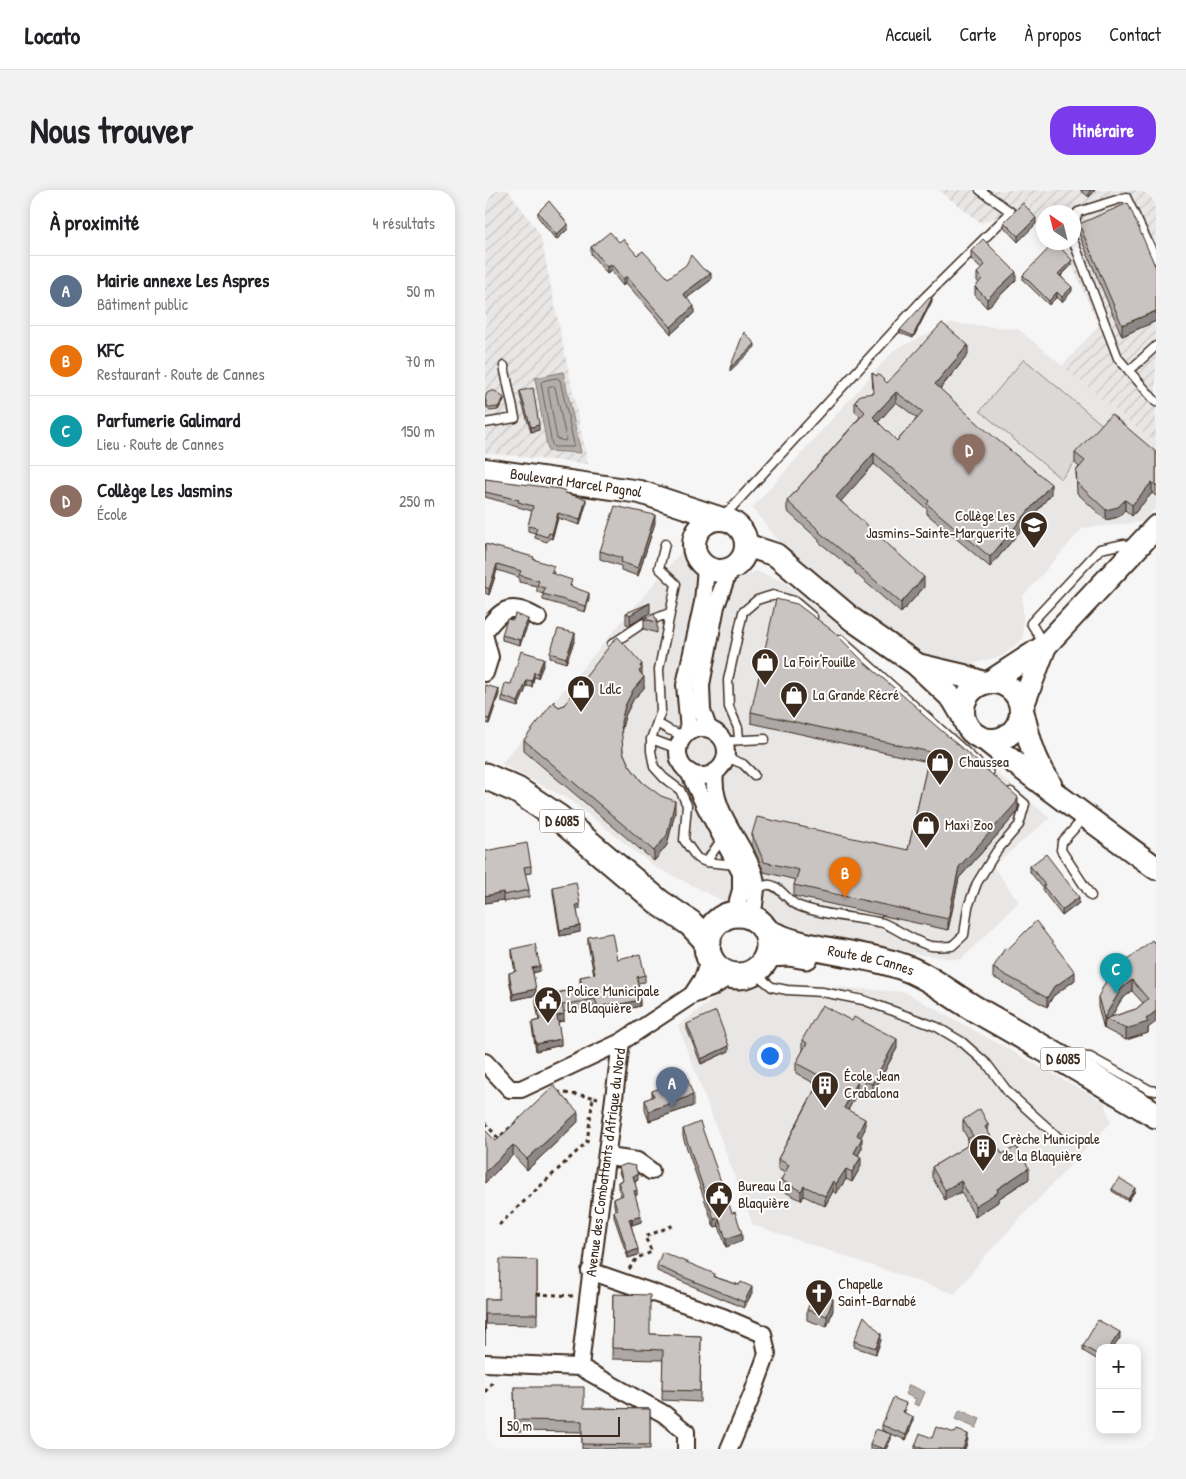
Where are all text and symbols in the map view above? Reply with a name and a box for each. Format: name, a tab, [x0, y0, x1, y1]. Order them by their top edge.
text: Locato	[25, 19, 80, 51]
text: Accueil	[885, 22, 931, 47]
text: Carte	[959, 22, 997, 47]
text: À propos	[1025, 22, 1081, 47]
text: Contact	[1109, 22, 1161, 47]
button: Itinéraire	[1050, 106, 1156, 155]
text: Nous trouver	[30, 107, 193, 154]
north arrow	[1036, 205, 1081, 250]
text: À proximité	[50, 208, 139, 237]
text: 4 résultats	[373, 212, 435, 234]
text: Mairie annexe Les Aspres	[97, 267, 269, 293]
text: A	[62, 280, 70, 302]
text: 50 m	[407, 280, 435, 302]
text: Bâtiment public	[97, 293, 188, 315]
text: KFC	[97, 337, 124, 363]
text: B	[62, 350, 70, 372]
text: 70 m	[405, 350, 435, 372]
text: Restaurant · Route de Cannes	[97, 363, 265, 385]
text: Parfumerie Galimard	[97, 407, 240, 433]
text: C	[62, 420, 70, 442]
text: 150 m	[401, 420, 435, 442]
text: Lieu · Route de Cannes	[97, 433, 224, 455]
pin: D	[953, 434, 985, 475]
street label: Boulevard Marcel Pagnol	[509, 463, 645, 502]
text: Collège Les Jasmins	[97, 477, 232, 503]
text: D	[62, 490, 70, 512]
text: 250 m	[399, 490, 435, 512]
text: École	[97, 503, 127, 525]
place label: Collège Les Jasmins-Sainte-Marguerite	[866, 505, 1015, 543]
school or university icon: Collège Les Jasmins-Sainte-Marguerite	[1019, 510, 1049, 549]
shop icon: La Foir'Fouille	[750, 647, 780, 686]
place label: La Foir'Fouille	[784, 651, 856, 672]
shop icon: Ldlc	[566, 674, 596, 713]
place label: Ldlc	[600, 678, 621, 699]
shop icon: La Grande Récré	[779, 680, 809, 719]
place label: La Grande Récré	[813, 684, 899, 705]
shop icon: Chaussea	[925, 747, 955, 786]
place label: Chaussea	[959, 751, 1009, 772]
road number: D 6085	[539, 810, 585, 832]
shop icon: Maxi Zoo	[911, 810, 941, 849]
place label: Maxi Zoo	[945, 814, 993, 835]
pin: B	[829, 857, 861, 898]
street label: Route de Cannes	[826, 939, 918, 980]
pin: C	[1100, 953, 1132, 994]
place label: Police Municipale la Blaquière	[567, 980, 659, 1018]
public building icon: Police Municipale la Blaquière	[533, 985, 563, 1024]
your location	[757, 1043, 783, 1069]
street label: Avenue des Combattants d'Afrique du Nord	[580, 1047, 630, 1278]
road number: D 6085	[1041, 1048, 1085, 1071]
place label: École Jean Crabalona	[844, 1065, 900, 1103]
pin: A	[656, 1067, 688, 1108]
building icon: École Jean Crabalona	[810, 1070, 840, 1109]
place label: Crèche Municipale de la Blaquière	[1002, 1128, 1100, 1166]
building icon: Crèche Municipale de la Blaquière	[968, 1133, 998, 1172]
place label: Bureau La Blaquière	[738, 1175, 790, 1213]
public building icon: Bureau La Blaquière	[704, 1180, 734, 1219]
place label: Chapelle Saint-Barnabé	[838, 1273, 916, 1311]
church icon: Chapelle Saint-Barnabé	[804, 1278, 834, 1317]
map controls	[1096, 1344, 1141, 1434]
button: +	[1096, 1344, 1141, 1389]
button: −	[1096, 1389, 1141, 1434]
scale bar	[500, 1414, 620, 1437]
text: 50 m	[507, 1416, 532, 1435]

